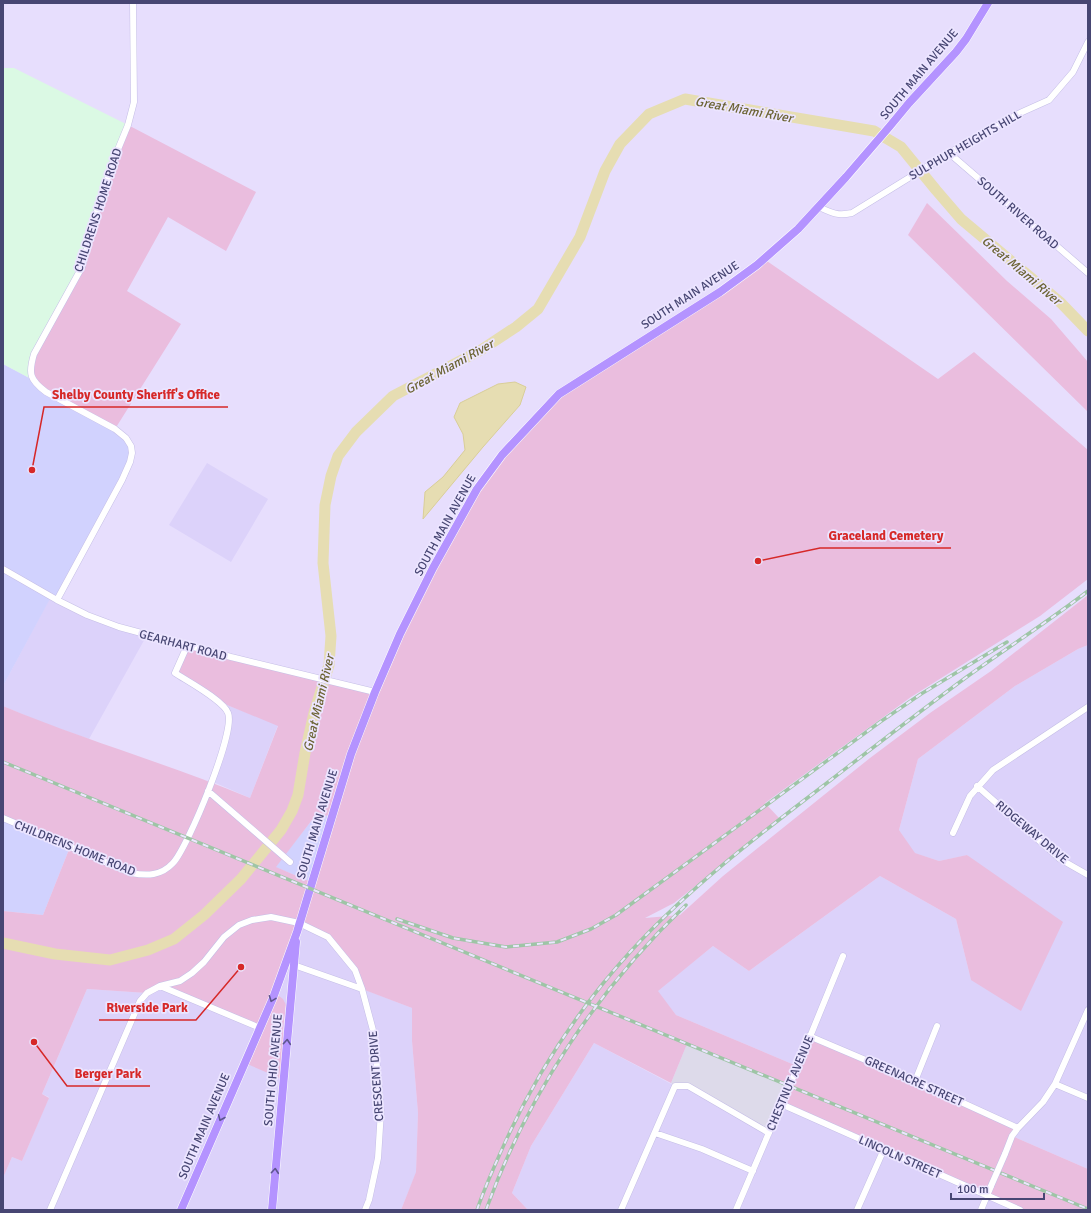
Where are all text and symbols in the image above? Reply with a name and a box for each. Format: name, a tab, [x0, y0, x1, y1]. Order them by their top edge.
street label: SOUTH MAIN AVENUE	[877, 26, 962, 123]
water label: Great Miami River	[694, 94, 796, 127]
street label: SULPHUR HEIGHTS HILL	[907, 107, 1024, 184]
street label: CHILDRENS HOME ROAD	[71, 146, 126, 274]
street label: SOUTH RIVER ROAD	[974, 174, 1062, 253]
water label: Great Miami River	[978, 233, 1066, 310]
street label: SOUTH MAIN AVENUE	[638, 258, 742, 333]
water label: Great Miami River	[402, 335, 499, 398]
callout: Shelby County Sheriff's Office	[44, 382, 228, 407]
text: Shelby County Sheriff's Office	[52, 387, 220, 403]
street label: SOUTH MAIN AVENUE	[411, 472, 480, 579]
callout: Graceland Cemetery	[820, 523, 951, 548]
text: Graceland Cemetery	[829, 528, 944, 544]
street label: GEARHART ROAD	[137, 627, 228, 664]
water label: Great Miami River	[300, 651, 338, 753]
street label: SOUTH MAIN AVENUE	[294, 767, 341, 881]
street label: RIDGEWAY DRIVE	[992, 798, 1071, 867]
street label: CHILDRENS HOME ROAD	[12, 817, 138, 880]
callout: Riverside Park	[99, 995, 196, 1020]
one-way arrow	[269, 995, 277, 1002]
text: Riverside Park	[106, 1000, 188, 1016]
street label: SOUTH OHIO AVENUE	[261, 1013, 286, 1127]
street label: CRESCENT DRIVE	[366, 1030, 387, 1122]
street label: CHESTNUT AVENUE	[764, 1033, 817, 1133]
one-way arrow	[283, 1039, 292, 1045]
street label: GREENACRE STREET	[862, 1053, 966, 1110]
callout: Berger Park	[67, 1061, 150, 1086]
text: Berger Park	[75, 1066, 142, 1082]
street label: SOUTH MAIN AVENUE	[175, 1071, 234, 1182]
one-way arrow	[218, 1114, 226, 1122]
street label: LINCOLN STREET	[856, 1133, 943, 1182]
one-way arrow	[271, 1168, 280, 1174]
scale bar	[951, 1175, 1044, 1201]
text: 100 m	[957, 1182, 989, 1197]

